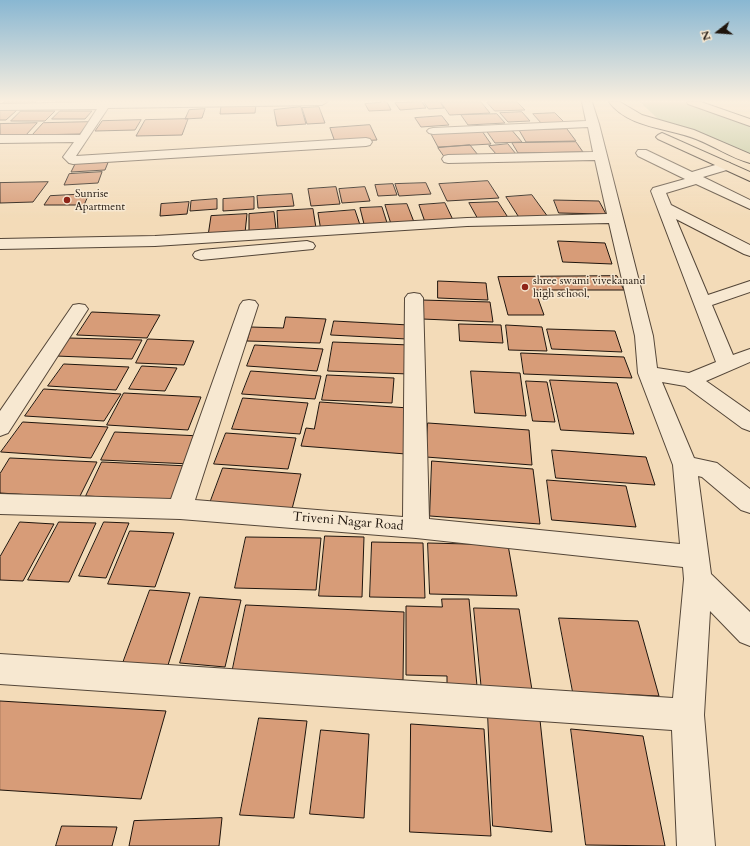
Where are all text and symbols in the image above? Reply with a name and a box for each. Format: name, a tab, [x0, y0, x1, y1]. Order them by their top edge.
north arrow	[698, 12, 738, 52]
text: N	[697, 29, 715, 42]
place label: Sunrise Apartment	[75, 187, 125, 213]
marker: Sunrise Apartment	[62, 195, 72, 205]
place label: shree swami vivekanand high school,	[533, 274, 645, 300]
marker: shree swami vivekanand high school,	[520, 282, 530, 292]
street label: Triveni Nagar Road	[292, 509, 404, 535]

